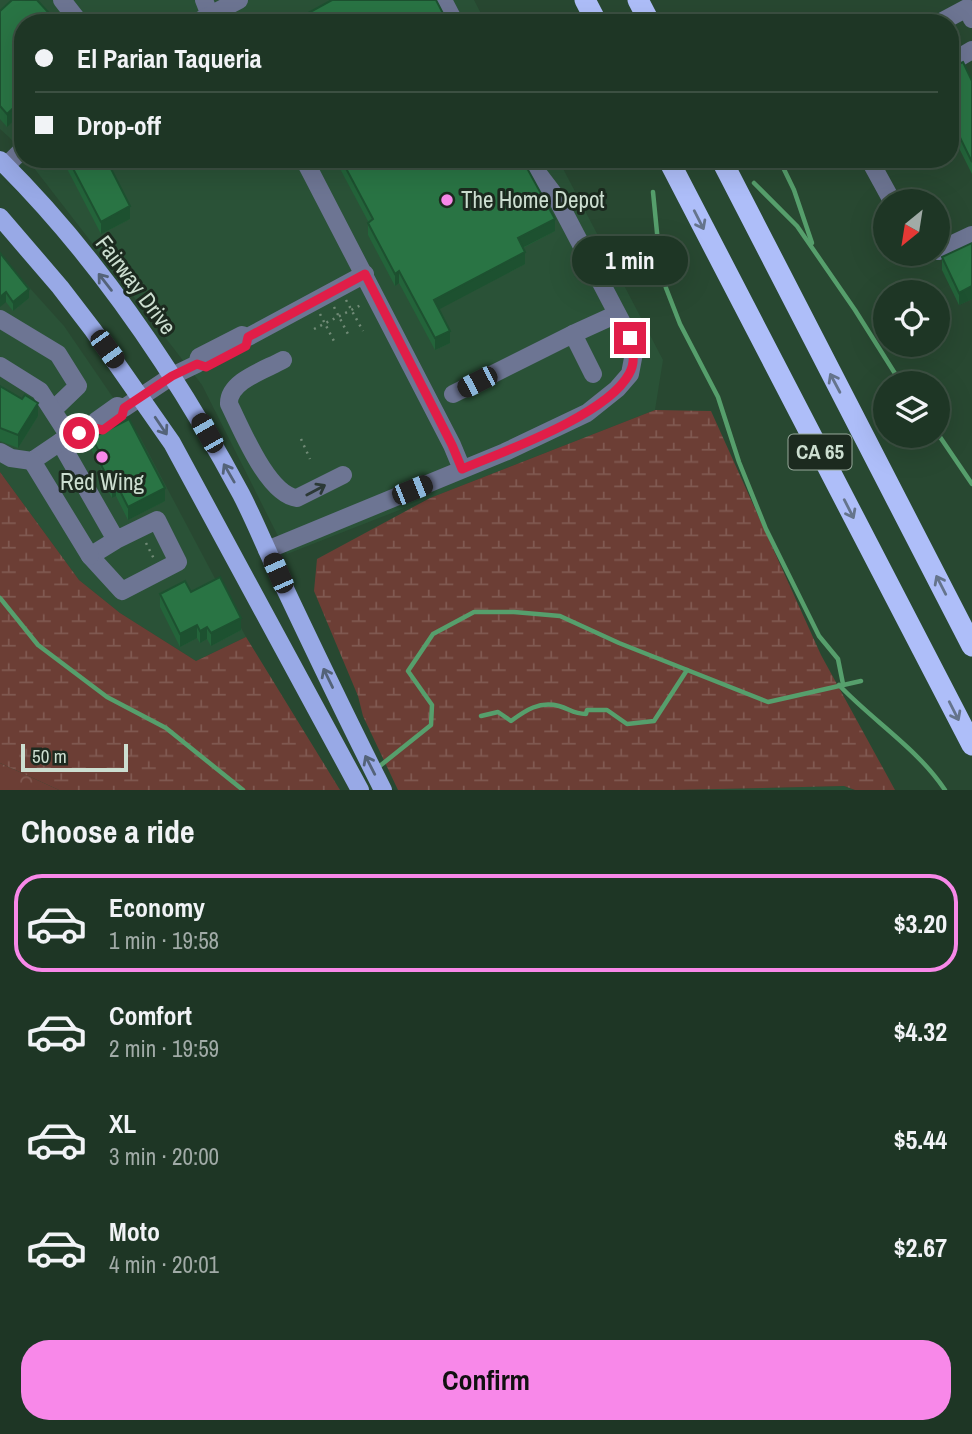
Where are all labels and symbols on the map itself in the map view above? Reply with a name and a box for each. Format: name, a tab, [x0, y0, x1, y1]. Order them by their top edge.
place label: The Home Depot	[461, 184, 605, 215]
north arrow	[873, 189, 950, 266]
marker: The Home Depot	[439, 192, 455, 208]
one-way arrow	[693, 209, 706, 230]
street label: Fairway Drive	[89, 229, 184, 341]
callout: 1 min	[572, 236, 688, 286]
one-way arrow	[98, 274, 113, 292]
route end	[614, 322, 646, 354]
car	[87, 326, 128, 372]
car	[454, 363, 501, 401]
one-way arrow	[828, 374, 842, 394]
car	[188, 410, 227, 456]
one-way arrow	[155, 416, 169, 436]
route start	[63, 417, 95, 449]
road number: CA 65	[788, 434, 852, 470]
marker: Red Wing	[94, 449, 110, 465]
one-way arrow	[222, 463, 235, 484]
place label: Red Wing	[60, 466, 144, 497]
car	[389, 472, 436, 508]
one-way arrow	[305, 483, 325, 497]
one-way arrow	[843, 498, 856, 519]
car	[260, 550, 297, 596]
one-way arrow	[933, 575, 947, 596]
one-way arrow	[320, 668, 334, 689]
one-way arrow	[947, 700, 961, 720]
scale bar	[21, 741, 128, 773]
one-way arrow	[363, 755, 377, 776]

